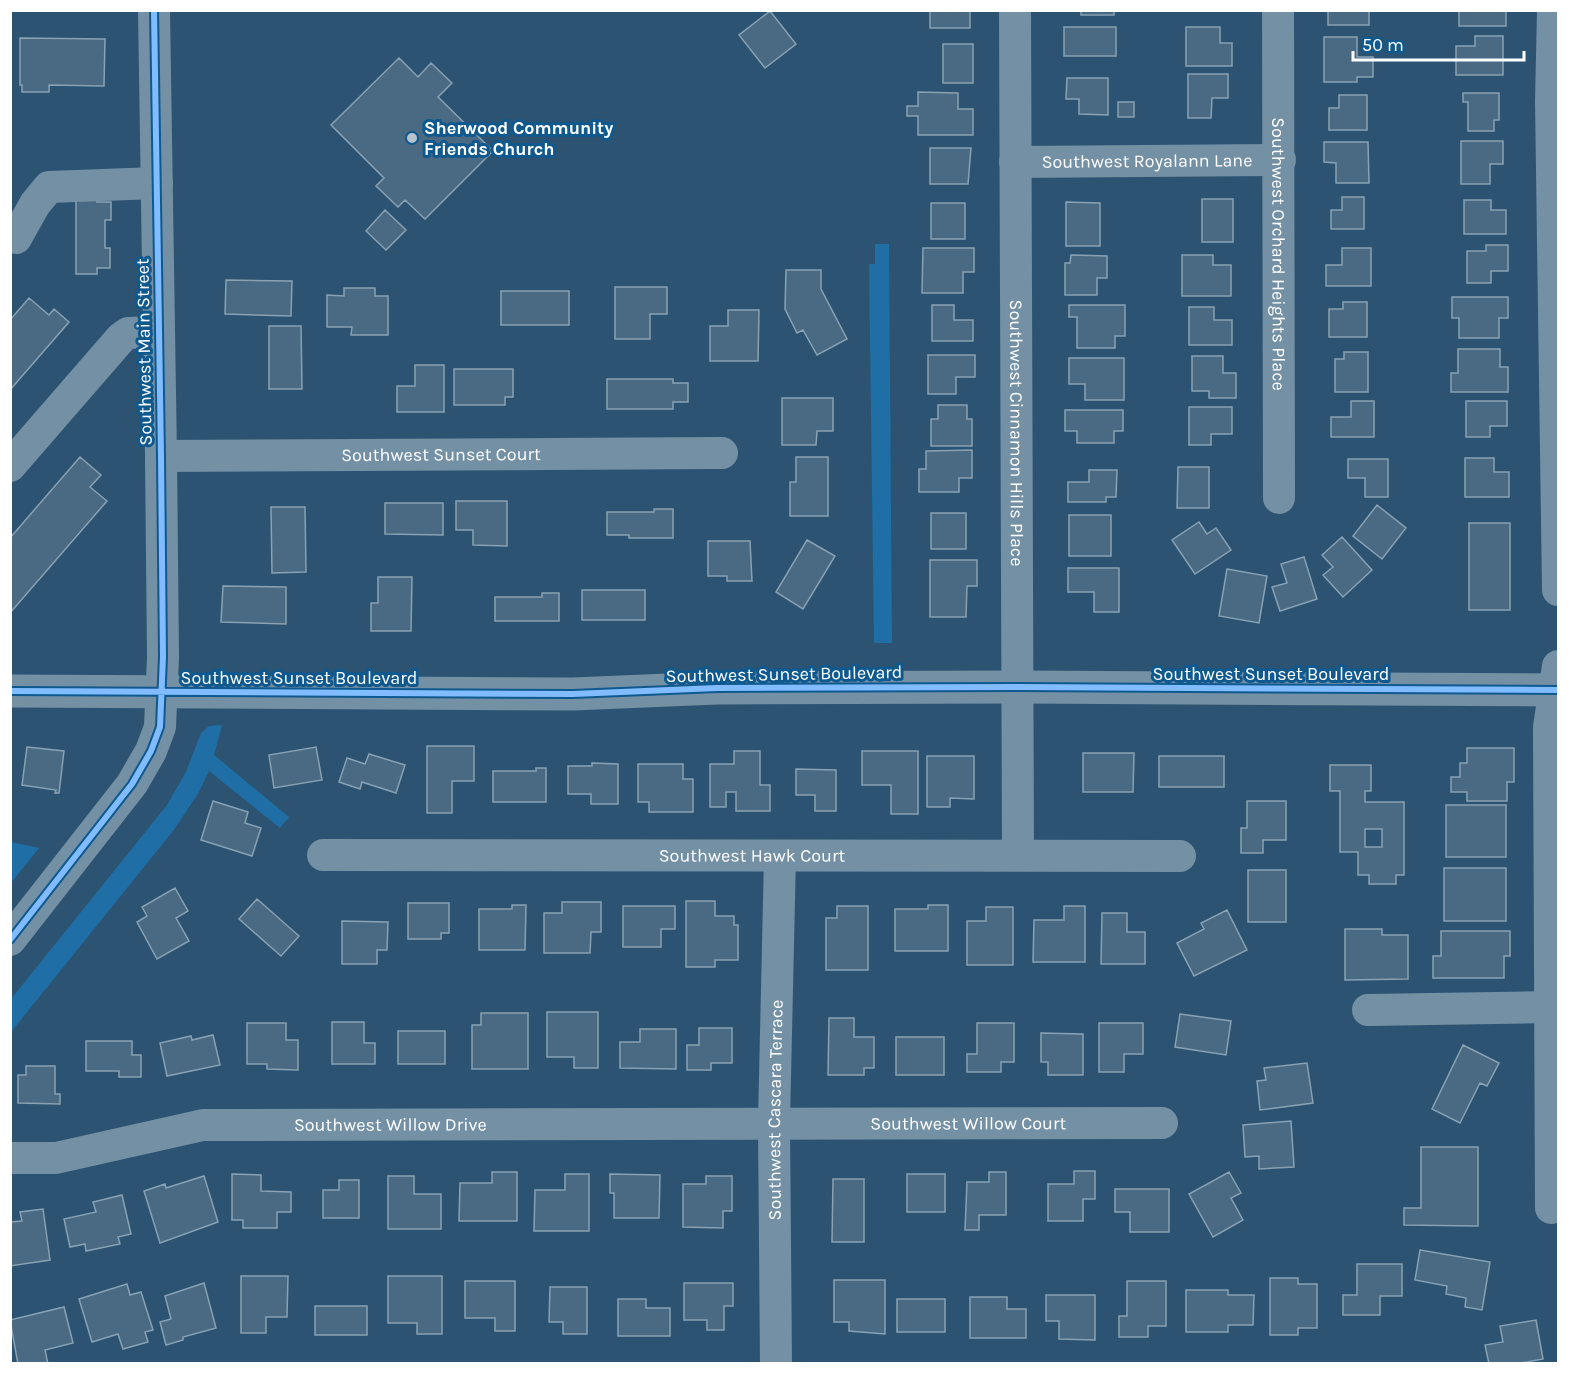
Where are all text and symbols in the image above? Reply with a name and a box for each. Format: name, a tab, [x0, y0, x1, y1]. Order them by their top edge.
scale bar	[1353, 24, 1524, 62]
text: 50 m	[1362, 34, 1404, 56]
place label: Sherwood Community Friends Church	[424, 117, 613, 160]
street label: Southwest Orchard Heights Place	[1267, 117, 1290, 391]
marker: Sherwood Community Friends Church	[405, 131, 419, 145]
street label: Southwest Royalann Lane	[1042, 149, 1252, 173]
street label: Southwest Main Street	[131, 258, 157, 446]
street label: Southwest Cinnamon Hills Place	[1005, 300, 1028, 566]
street label: Southwest Sunset Court	[341, 443, 541, 466]
street label: Southwest Sunset Boulevard	[665, 661, 903, 687]
street label: Southwest Sunset Boulevard	[1153, 663, 1389, 685]
street label: Southwest Sunset Boulevard	[181, 667, 417, 689]
street label: Southwest Hawk Court	[659, 844, 846, 867]
street label: Southwest Cascara Terrace	[763, 999, 788, 1221]
street label: Southwest Willow Court	[870, 1112, 1067, 1135]
street label: Southwest Willow Drive	[294, 1113, 487, 1136]

